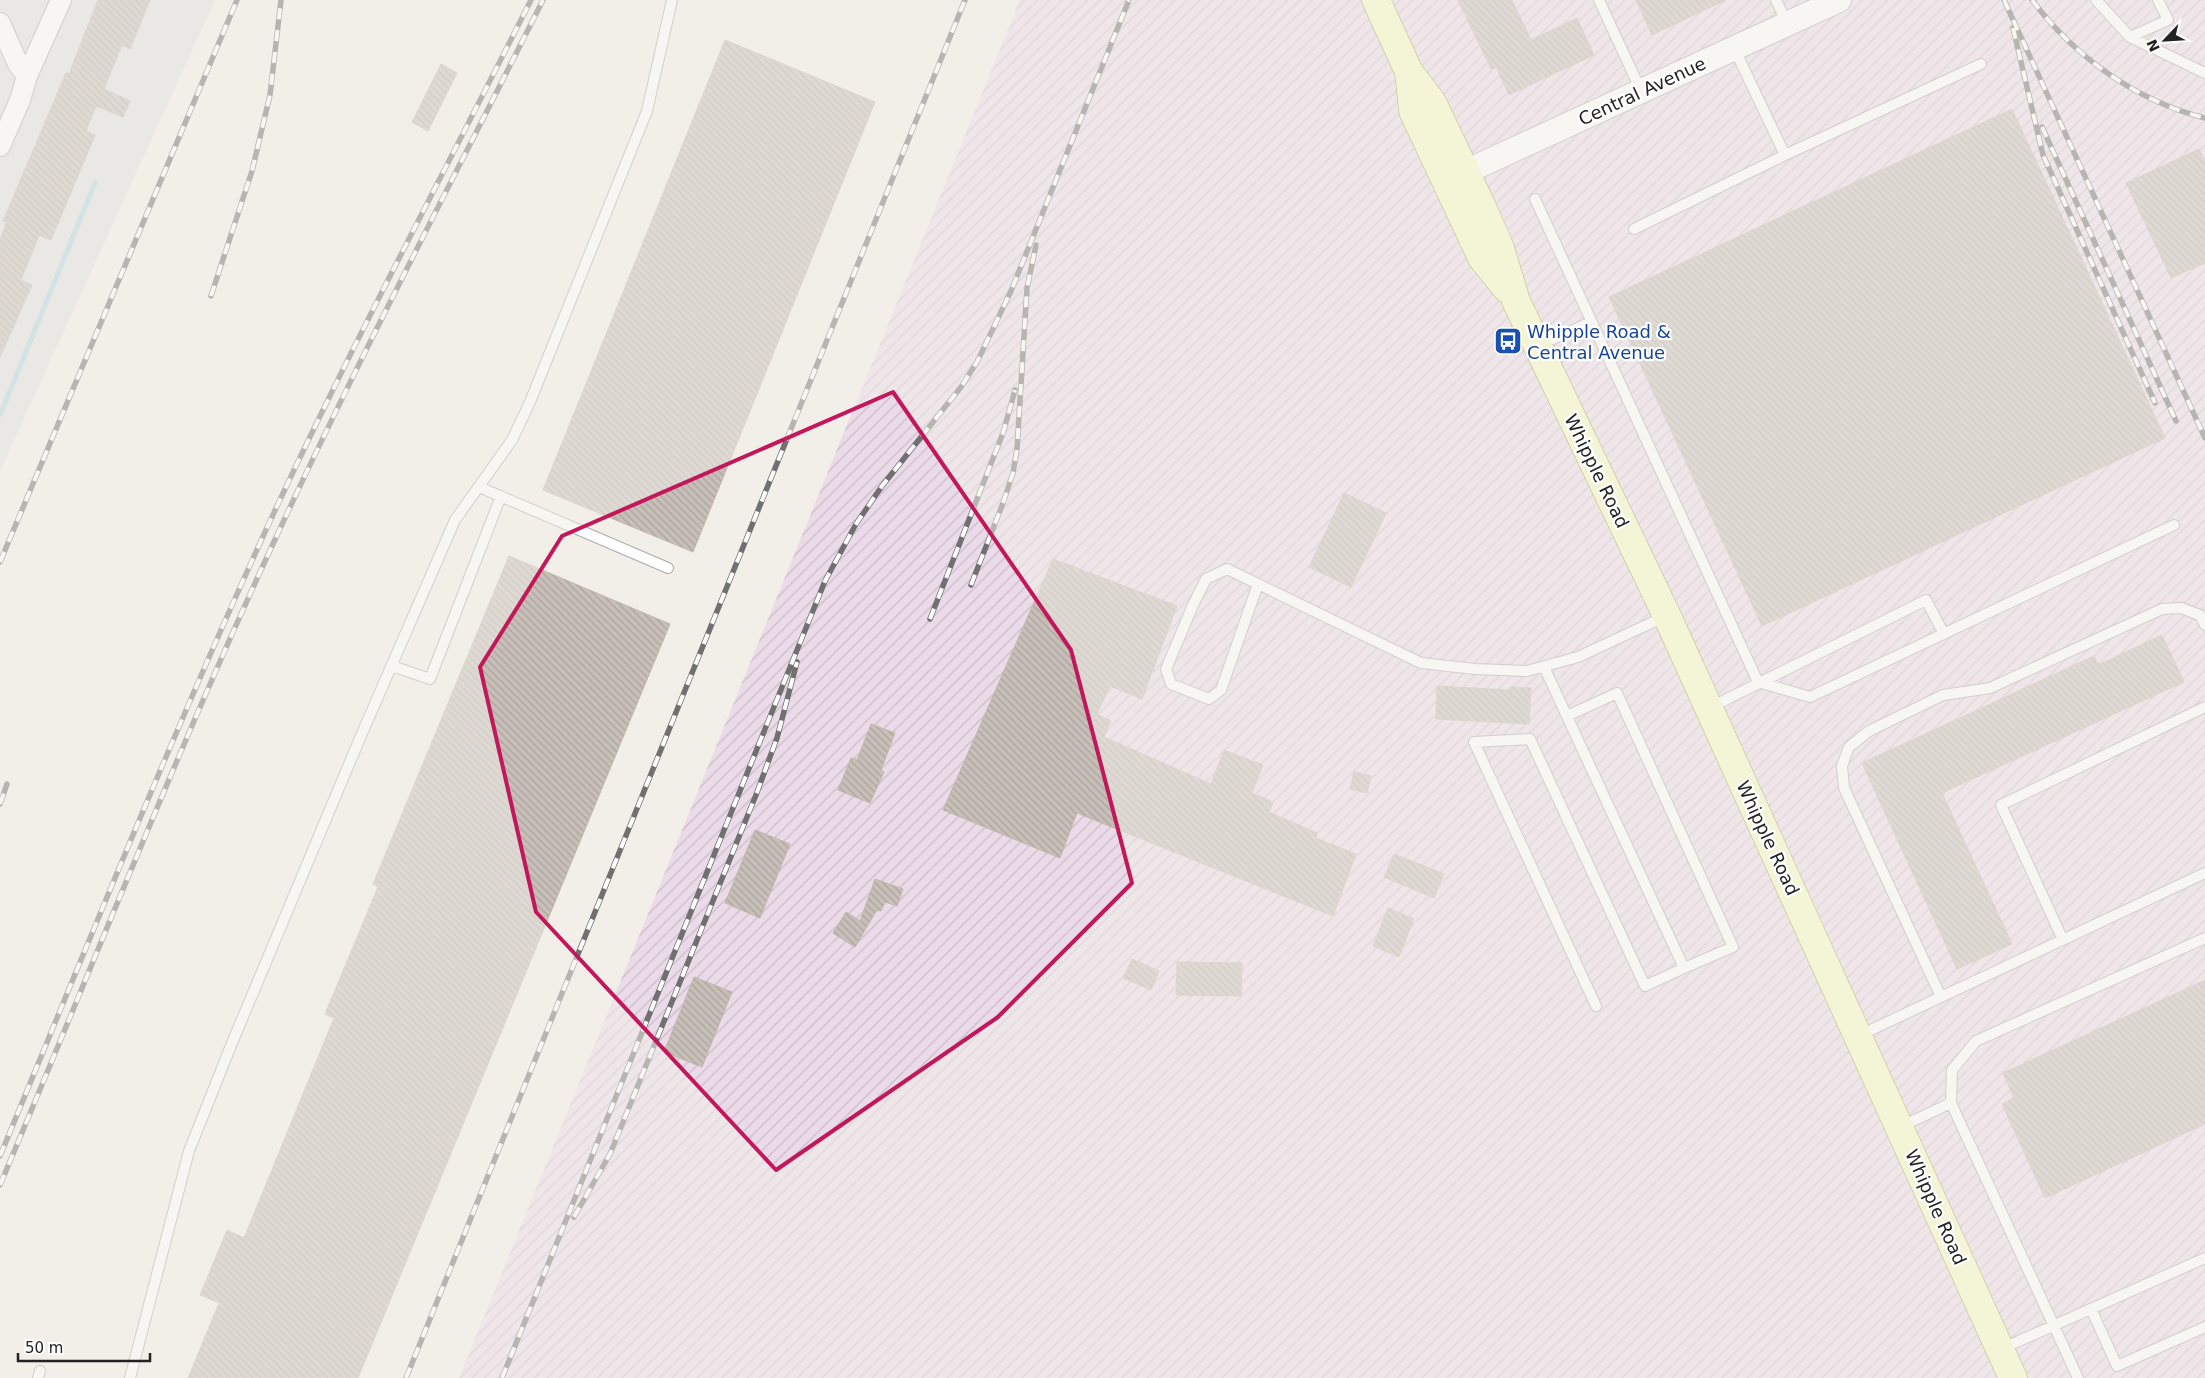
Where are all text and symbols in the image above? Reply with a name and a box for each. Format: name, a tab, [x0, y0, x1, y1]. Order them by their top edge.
north arrow	[2140, 15, 2190, 65]
text: N	[2143, 37, 2163, 54]
street label: Central Avenue	[1575, 52, 1709, 130]
place label: Whipple Road & Central Avenue	[1527, 321, 1671, 363]
bus stop icon: Whipple Road & Central Avenue	[1493, 326, 1523, 356]
street label: Whipple Road	[1560, 411, 1634, 531]
street label: Whipple Road	[1732, 777, 1804, 899]
street label: Whipple Road	[1901, 1146, 1971, 1268]
scale bar	[18, 1330, 150, 1362]
text: 50 m	[25, 1339, 63, 1357]

